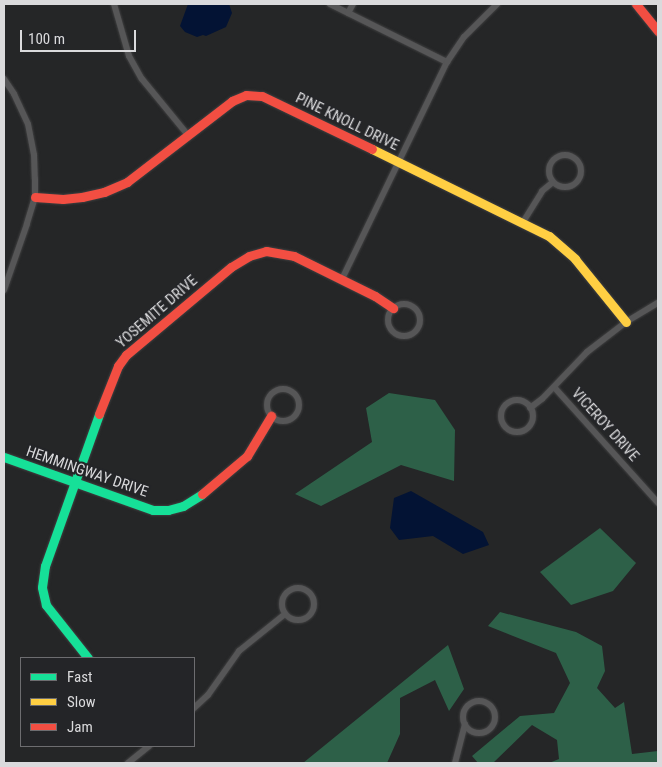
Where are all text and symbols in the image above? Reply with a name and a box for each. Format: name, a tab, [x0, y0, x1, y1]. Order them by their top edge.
scale bar	[22, 20, 139, 52]
text: 100 m	[28, 30, 65, 48]
street label: PINE KNOLL DRIVE	[292, 89, 402, 155]
street label: YOSEMITE DRIVE	[113, 272, 201, 352]
street label: VICEROY DRIVE	[567, 385, 643, 465]
street label: HEMMINGWAY DRIVE	[24, 443, 150, 501]
legend	[20, 657, 195, 747]
text: Fast	[67, 668, 92, 686]
text: Slow	[67, 693, 96, 711]
text: Jam	[67, 718, 93, 736]

